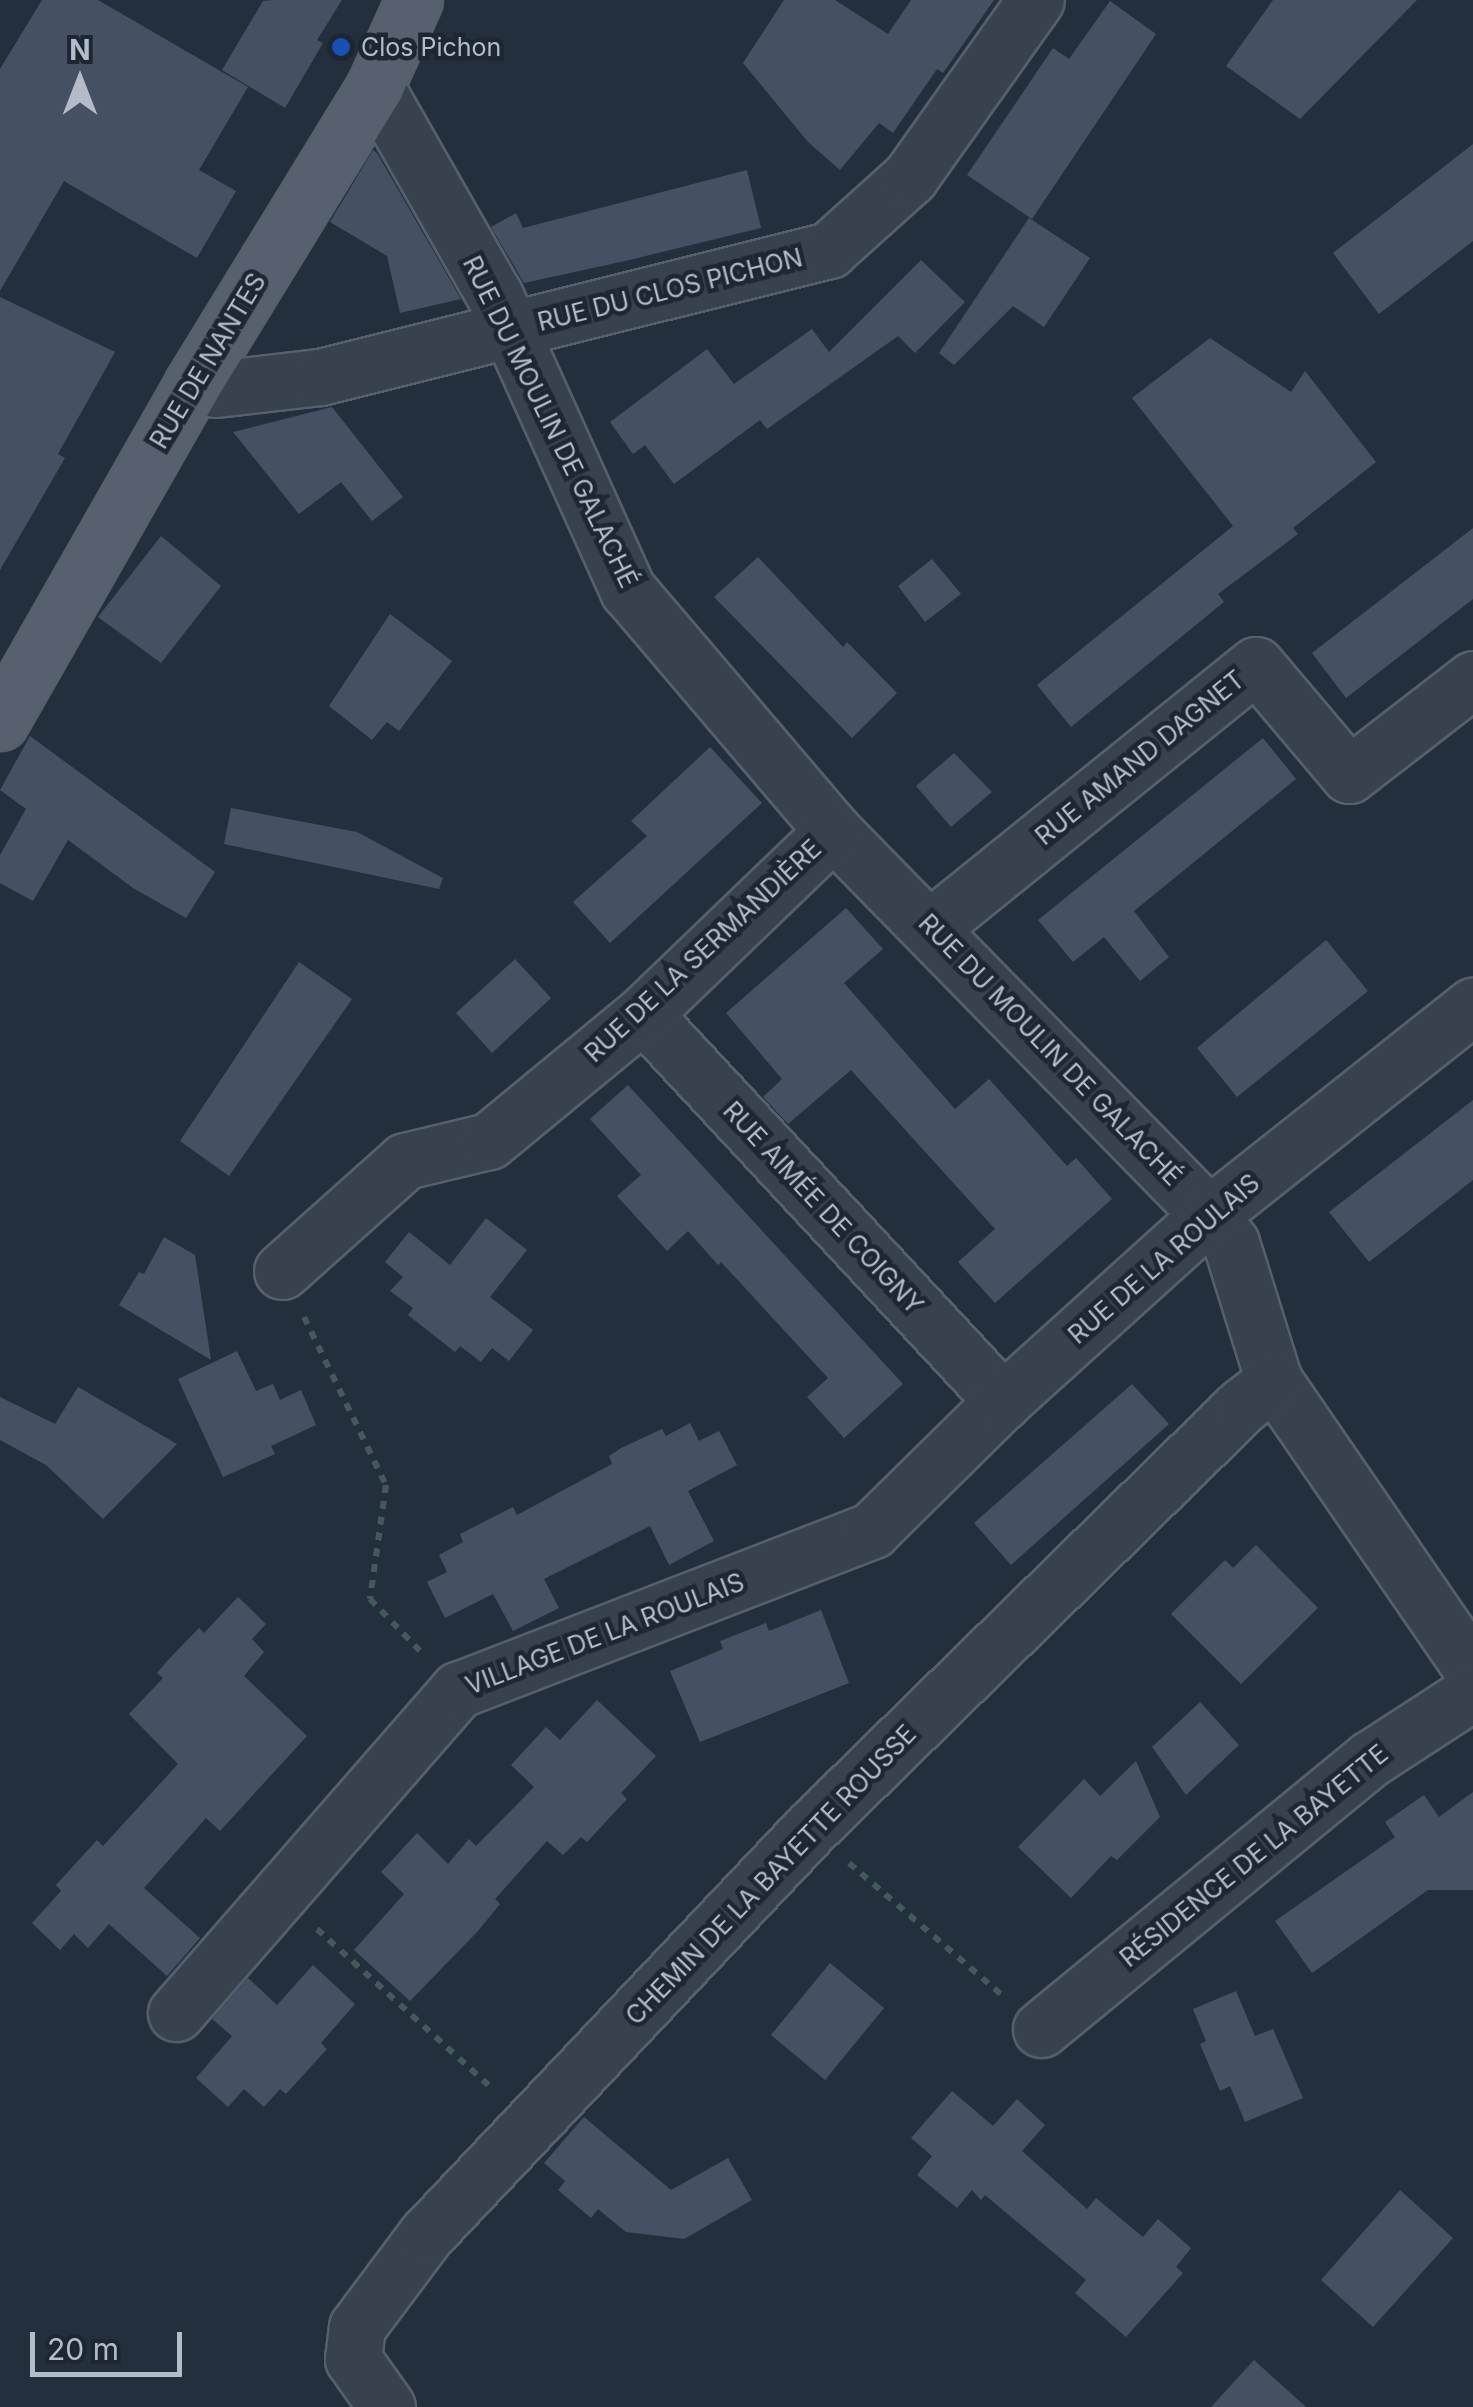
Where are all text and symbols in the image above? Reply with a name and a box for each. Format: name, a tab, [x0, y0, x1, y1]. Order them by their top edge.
north arrow	[30, 30, 130, 130]
place label: Clos Pichon	[361, 32, 501, 62]
text: N	[69, 33, 91, 67]
marker: Clos Pichon	[330, 36, 352, 58]
street label: RUE DU CLOS PICHON	[535, 243, 805, 337]
street label: RUE DU MOULIN DE GALACHÉ	[456, 251, 644, 593]
street label: RUE DE NANTES	[144, 268, 272, 454]
street label: RUE AMAND DAGNET	[1030, 665, 1250, 851]
street label: RUE DE LA SERMANDIÈRE	[579, 834, 827, 1068]
street label: RUE DU MOULIN DE GALACHÉ	[912, 908, 1188, 1192]
street label: RUE AIMÉE DE COIGNY	[717, 1096, 929, 1320]
street label: RUE DE LA ROULAIS	[1062, 1168, 1266, 1350]
street label: VILLAGE DE LA ROULAIS	[462, 1567, 748, 1701]
street label: CHEMIN DE LA BAYETTE ROUSSE	[620, 1719, 922, 2031]
street label: RÉSIDENCE DE LA BAYETTE	[1114, 1739, 1394, 1973]
scale bar	[35, 2312, 188, 2374]
text: 20 m	[47, 2331, 119, 2367]

